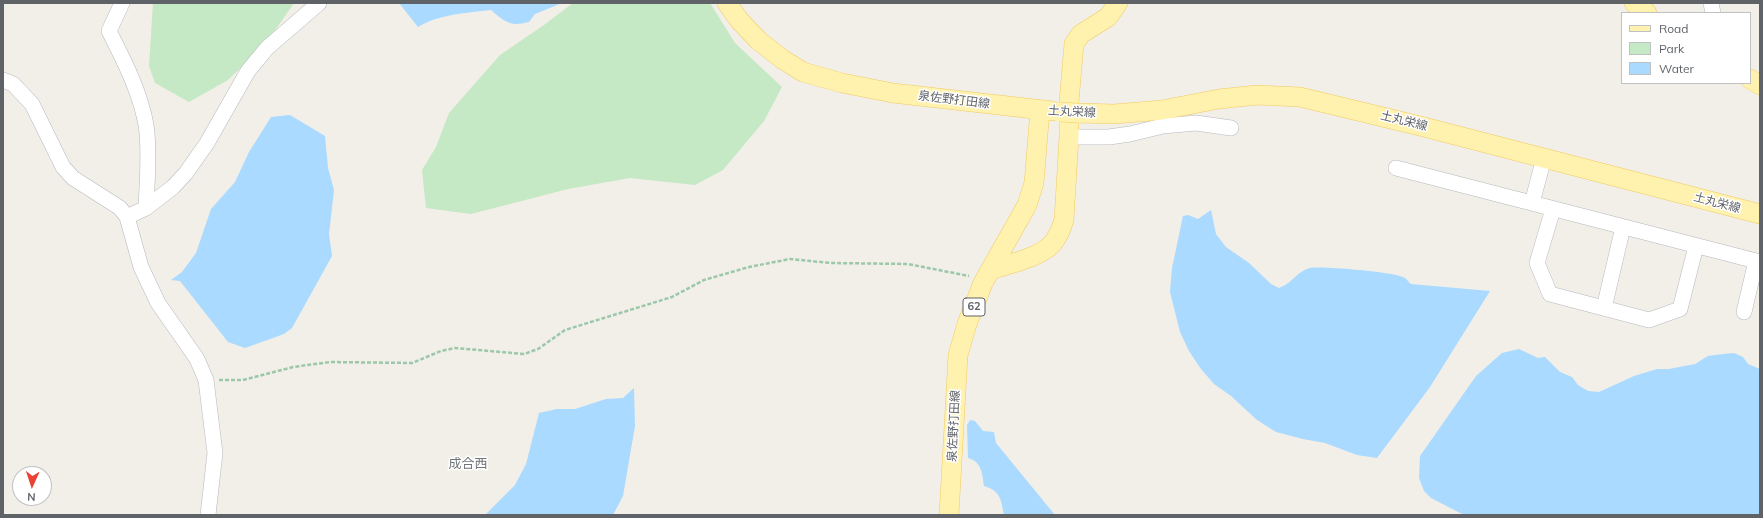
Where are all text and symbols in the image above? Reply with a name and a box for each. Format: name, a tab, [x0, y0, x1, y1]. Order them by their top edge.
legend	[1621, 12, 1751, 84]
text: Road	[1659, 21, 1688, 36]
text: Park	[1659, 41, 1684, 56]
text: Water	[1659, 61, 1694, 76]
street label: 泉佐野打田線	[917, 88, 991, 112]
street label: 土丸栄線	[1048, 104, 1096, 120]
street label: 土丸栄線	[1379, 108, 1429, 134]
street label: 土丸栄線	[1692, 190, 1742, 216]
road number: 62	[963, 298, 985, 316]
street label: 泉佐野打田線	[945, 390, 963, 462]
district label: 成合西	[449, 456, 487, 472]
north arrow	[12, 466, 52, 506]
text: N	[27, 490, 36, 504]

